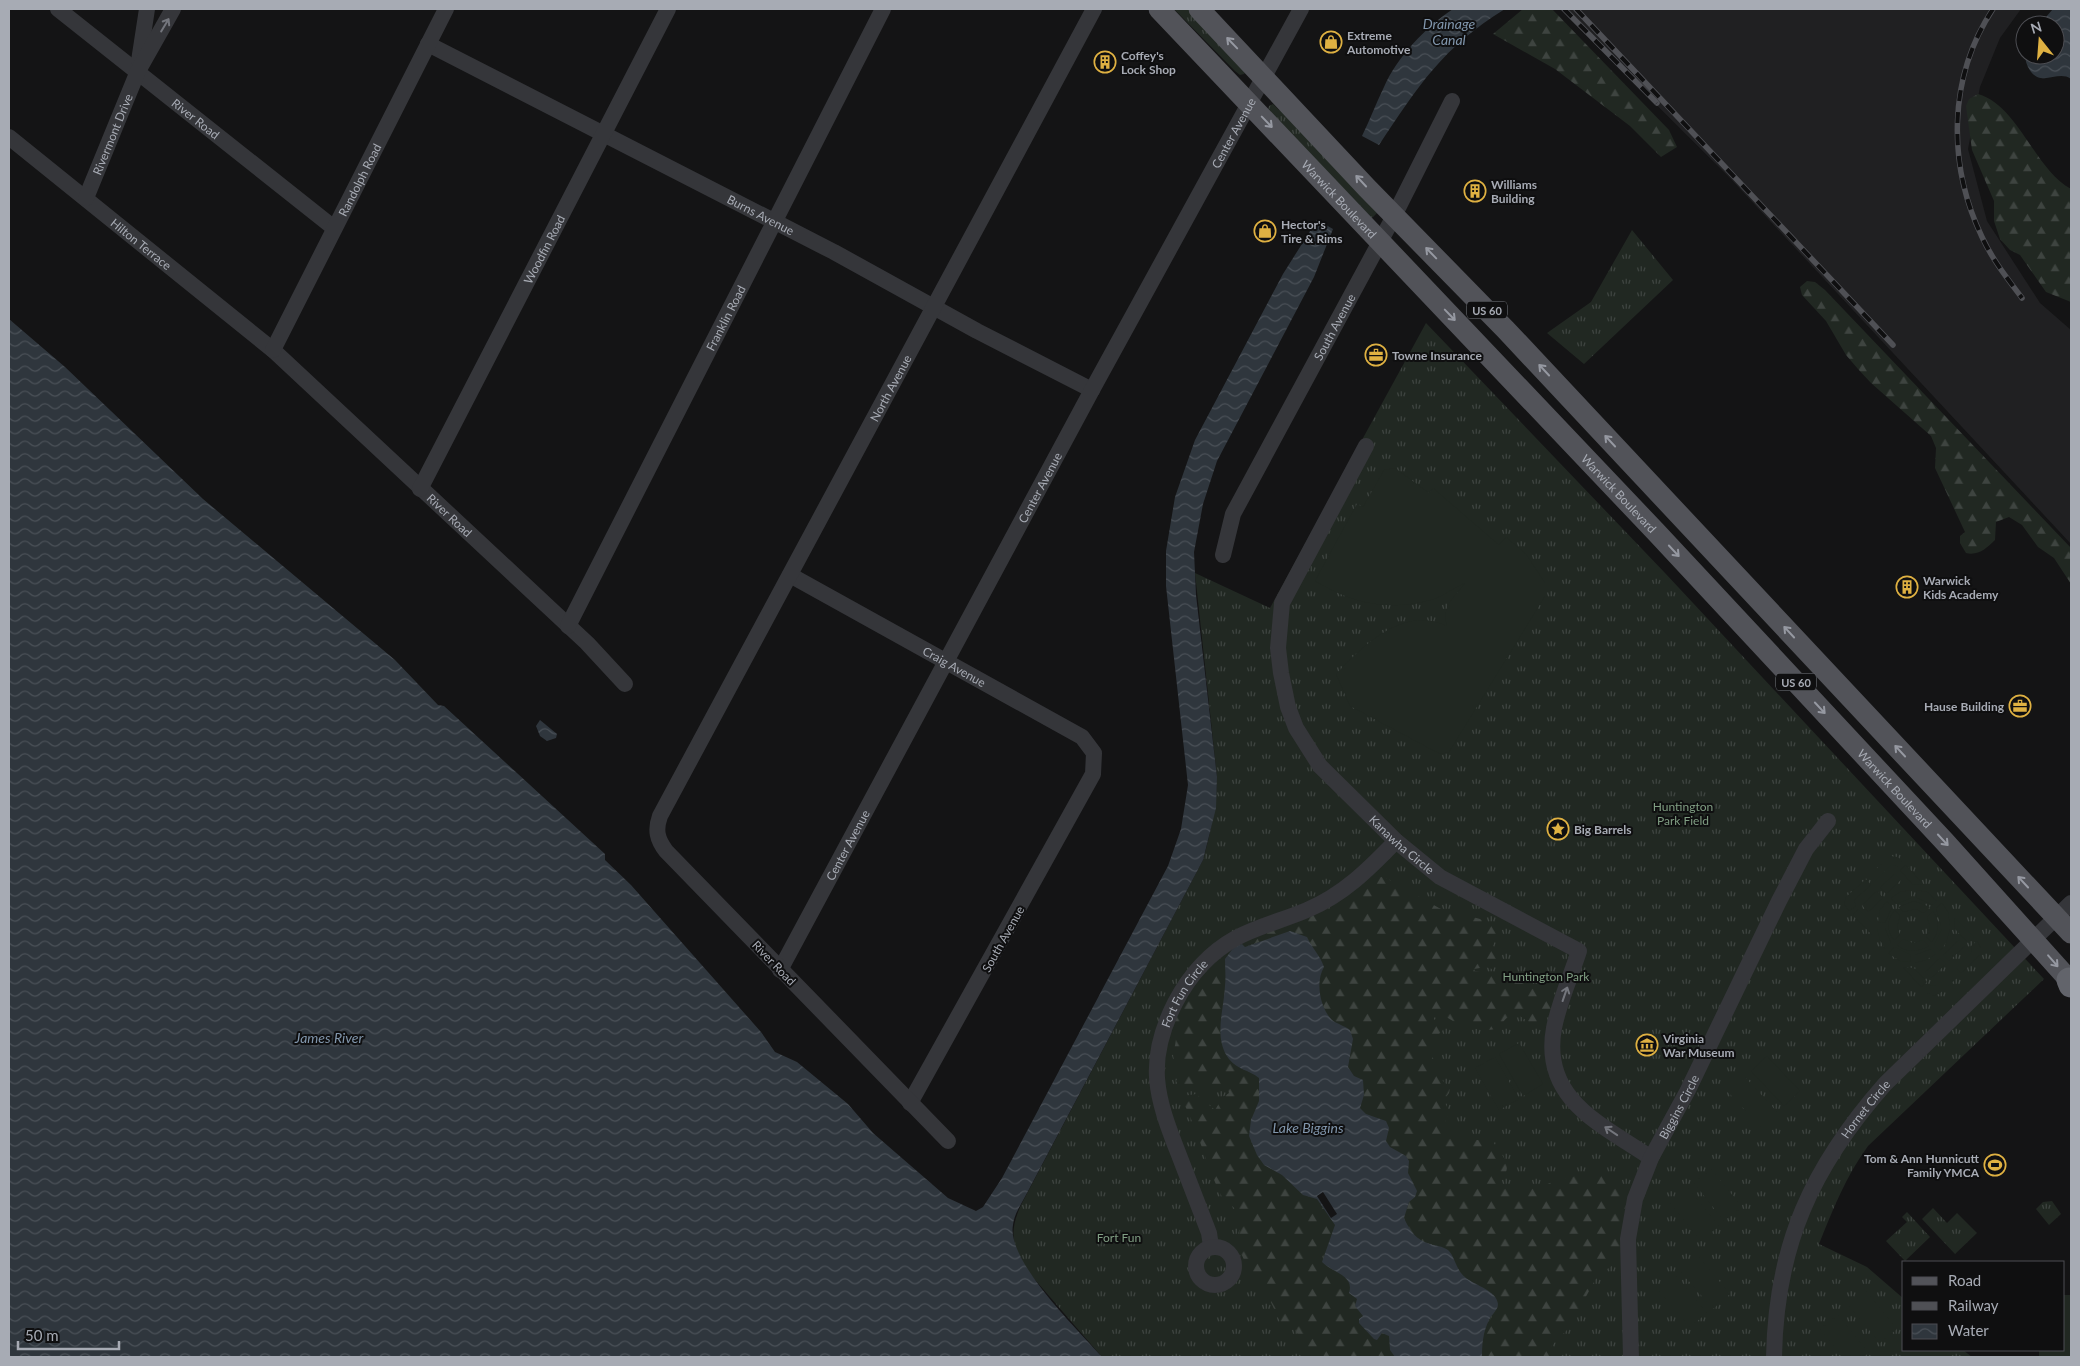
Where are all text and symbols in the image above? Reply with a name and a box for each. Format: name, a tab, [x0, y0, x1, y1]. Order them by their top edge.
water label: Drainage Canal	[1423, 15, 1476, 48]
north arrow	[2015, 15, 2065, 65]
text: N	[2028, 17, 2044, 37]
one-way arrow	[160, 18, 170, 32]
place label: Extreme Automotive	[1346, 28, 1411, 57]
shop icon: Extreme Automotive	[1319, 30, 1343, 54]
one-way arrow	[1226, 37, 1238, 49]
place label: Coffey's Lock Shop	[1121, 48, 1176, 77]
building icon: Coffey's Lock Shop	[1093, 50, 1117, 74]
street label: Rivermont Drive	[89, 91, 135, 177]
street label: River Road	[169, 95, 223, 142]
street label: Center Avenue	[1208, 95, 1258, 171]
one-way arrow	[1260, 116, 1273, 128]
street label: Randolph Road	[335, 141, 384, 219]
street label: Warwick Boulevard	[1299, 157, 1380, 241]
one-way arrow	[1355, 175, 1367, 188]
place label: Williams Building	[1491, 177, 1537, 206]
building icon: Williams Building	[1463, 179, 1487, 203]
street label: Burns Avenue	[725, 191, 797, 238]
street label: Woodfin Road	[520, 212, 568, 286]
street label: Hilton Terrace	[108, 215, 175, 273]
place label: Hector's Tire & Rims	[1281, 217, 1342, 246]
shop icon: Hector's Tire & Rims	[1253, 219, 1277, 243]
one-way arrow	[1425, 247, 1437, 259]
street label: Franklin Road	[702, 283, 748, 353]
street label: South Avenue	[1310, 291, 1358, 363]
road number: US 60	[1467, 302, 1507, 318]
one-way arrow	[1444, 309, 1456, 321]
office icon: Towne Insurance	[1364, 343, 1388, 367]
place label: Towne Insurance	[1392, 348, 1482, 363]
street label: North Avenue	[866, 352, 914, 424]
one-way arrow	[1538, 364, 1550, 377]
one-way arrow	[1604, 435, 1616, 448]
street label: Center Avenue	[1015, 449, 1065, 525]
street label: Warwick Boulevard	[1578, 451, 1660, 536]
street label: River Road	[424, 490, 476, 540]
one-way arrow	[1667, 544, 1679, 557]
place label: Warwick Kids Academy	[1923, 573, 1999, 602]
building icon: Warwick Kids Academy	[1895, 575, 1919, 599]
one-way arrow	[1783, 626, 1795, 639]
street label: Craig Avenue	[920, 643, 989, 690]
road number: US 60	[1776, 674, 1816, 690]
office icon: Hause Building	[2008, 694, 2032, 718]
place label: Hause Building	[1924, 699, 2005, 714]
one-way arrow	[1814, 702, 1826, 715]
one-way arrow	[1894, 745, 1906, 757]
street label: Warwick Boulevard	[1855, 746, 1935, 831]
park label: Huntington Park Field	[1653, 799, 1713, 828]
street label: Center Avenue	[822, 807, 872, 883]
street label: Kanawha Circle	[1366, 812, 1438, 877]
place icon: Big Barrels	[1546, 817, 1570, 841]
place label: Big Barrels	[1574, 822, 1631, 837]
one-way arrow	[1937, 833, 1949, 846]
one-way arrow	[2017, 876, 2029, 888]
street label: South Avenue	[979, 903, 1027, 975]
street label: River Road	[749, 937, 799, 989]
one-way arrow	[2047, 954, 2058, 967]
street label: Fort Fun Circle	[1158, 956, 1211, 1029]
park label: Huntington Park	[1503, 969, 1590, 984]
one-way arrow	[1561, 987, 1570, 1003]
water label: James River	[294, 1029, 363, 1046]
place label: Virginia War Museum	[1662, 1031, 1735, 1060]
museum icon: Virginia War Museum	[1635, 1033, 1659, 1057]
street label: Biggins Circle	[1655, 1072, 1702, 1141]
street label: Hornet Circle	[1837, 1076, 1893, 1141]
water label: Lake Biggins	[1272, 1119, 1344, 1136]
one-way arrow	[1604, 1126, 1618, 1136]
place label: Tom & Ann Hunnicutt Family YMCA	[1864, 1151, 1980, 1180]
sports icon: Tom & Ann Hunnicutt Family YMCA	[1983, 1153, 2007, 1177]
park label: Fort Fun	[1097, 1230, 1141, 1245]
legend	[1902, 1261, 2065, 1351]
text: Road	[1948, 1271, 1981, 1289]
text: Railway	[1948, 1296, 1999, 1314]
scale bar	[18, 1318, 119, 1350]
text: Water	[1948, 1321, 1989, 1339]
text: 50 m	[25, 1326, 59, 1344]

